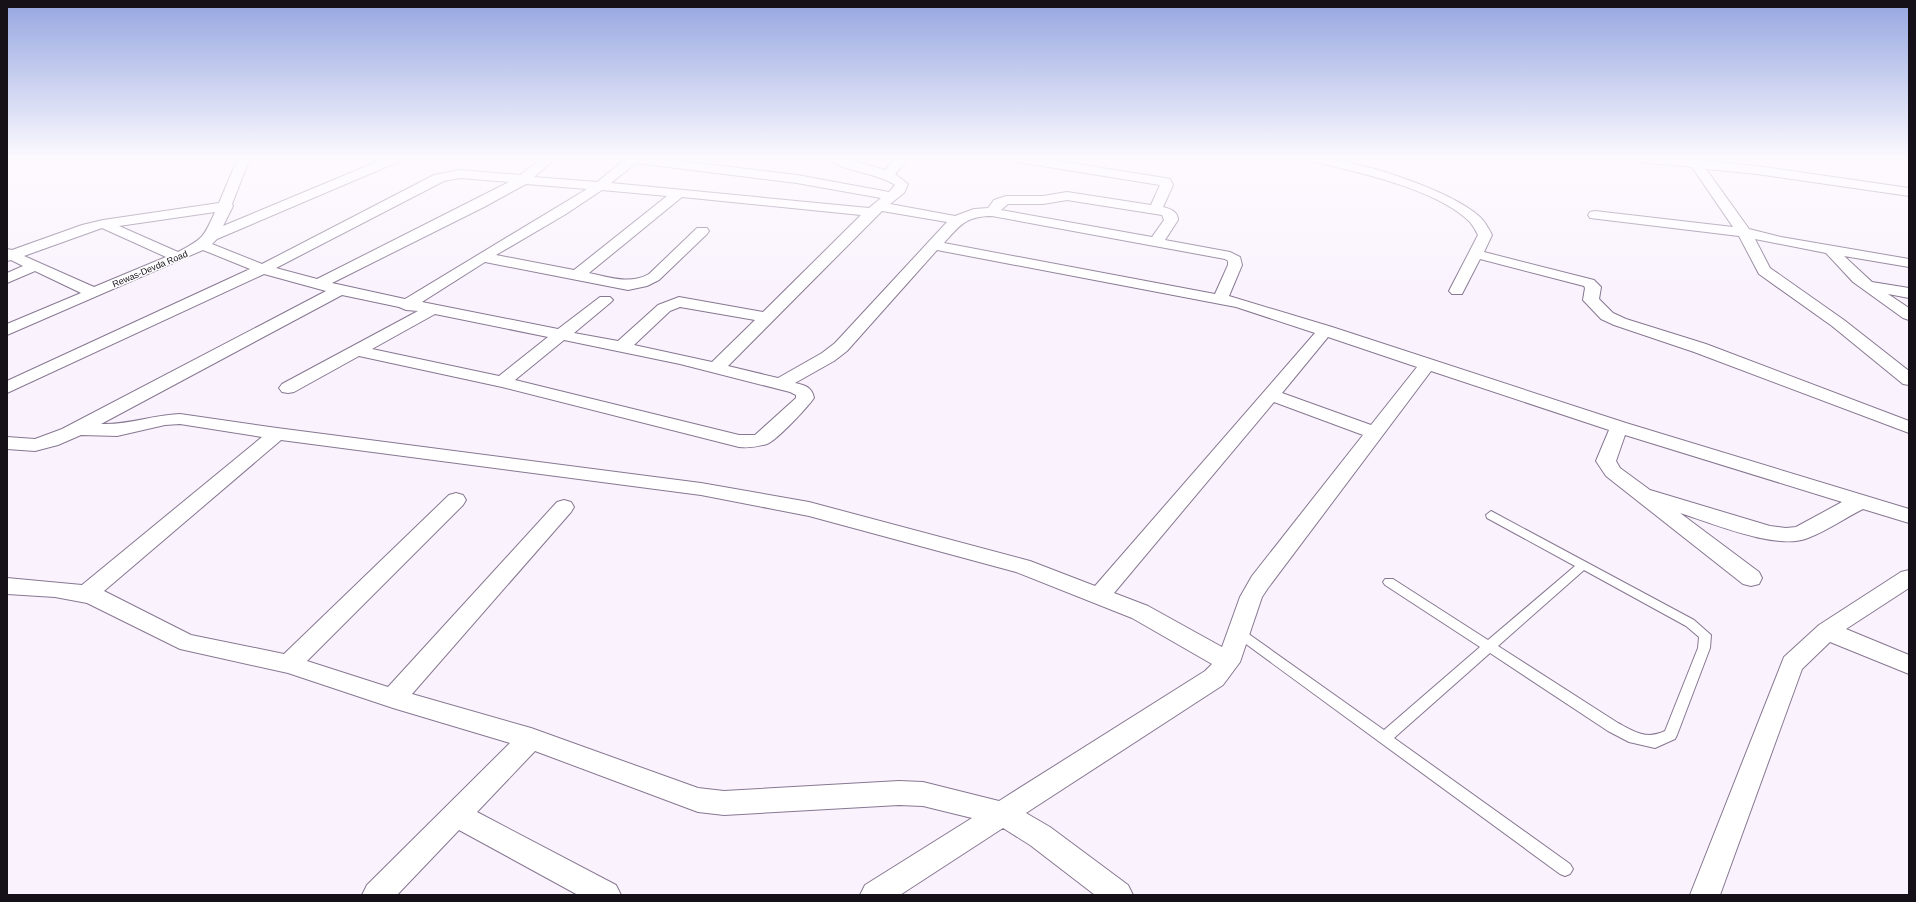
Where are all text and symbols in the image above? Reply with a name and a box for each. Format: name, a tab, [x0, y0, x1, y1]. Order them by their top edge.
street label: Rewas-Devda Road	[111, 249, 189, 289]

